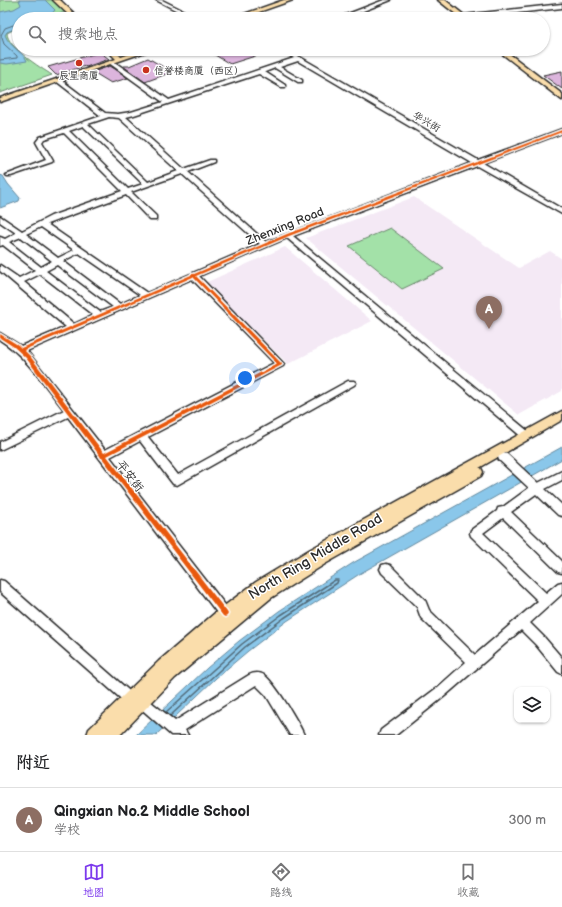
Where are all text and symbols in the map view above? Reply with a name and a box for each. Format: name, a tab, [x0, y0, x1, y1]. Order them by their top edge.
search box	[12, 12, 550, 56]
icon: search	[26, 23, 48, 45]
text: 搜索地点	[58, 25, 118, 44]
marker: 辰星商厦	[74, 58, 84, 68]
marker: 信誉楼商厦（西区）	[141, 65, 151, 75]
place label: 信誉楼商厦（西区）	[154, 65, 244, 77]
place label: 辰星商厦	[59, 70, 99, 82]
street label: 华兴街	[411, 109, 442, 135]
street label: Zhenxing Road	[243, 204, 326, 249]
pin: A	[476, 296, 502, 329]
your location	[235, 368, 255, 388]
street label: 平安街	[113, 458, 147, 495]
street label: North Ring Middle Road	[245, 510, 385, 603]
map controls	[514, 687, 550, 723]
button: layers	[514, 687, 550, 723]
text: 附近	[16, 753, 50, 773]
text: Qingxian No.2 Middle School	[54, 802, 250, 821]
text: A	[25, 812, 33, 828]
text: 300 m	[508, 812, 546, 828]
text: 学校	[54, 822, 80, 838]
tab: 地图	[83, 861, 105, 899]
tab: 路线	[270, 861, 292, 899]
tab: 收藏	[457, 861, 479, 899]

